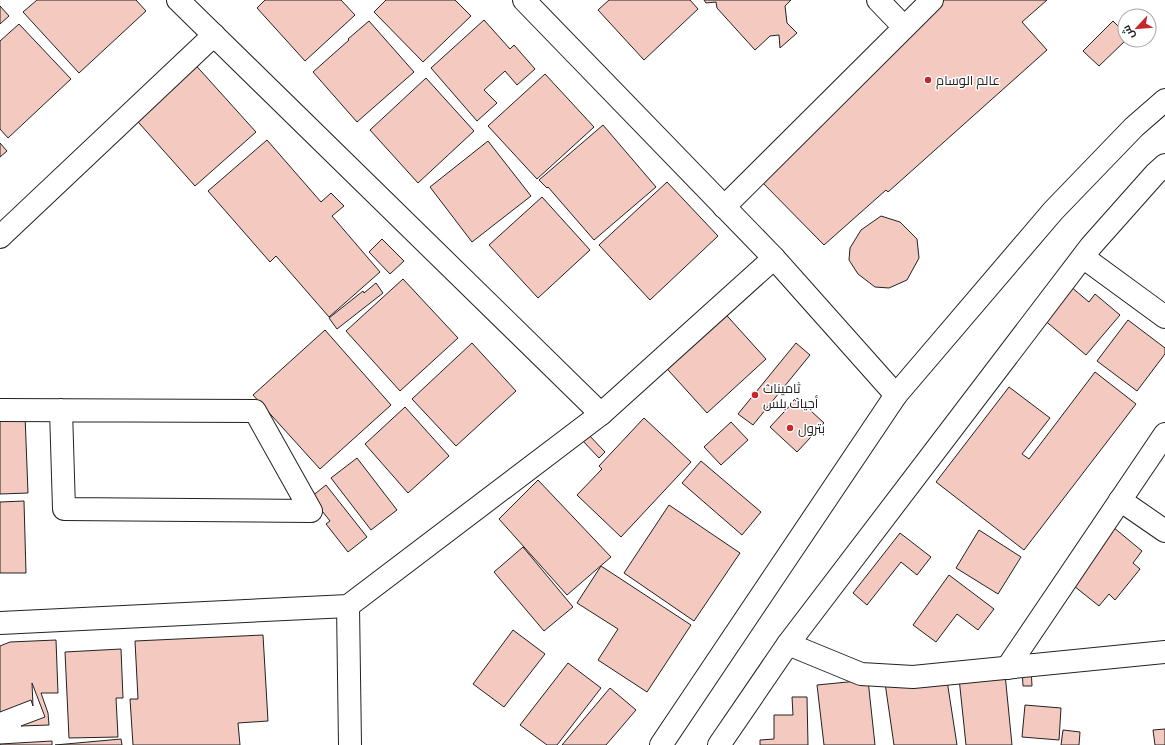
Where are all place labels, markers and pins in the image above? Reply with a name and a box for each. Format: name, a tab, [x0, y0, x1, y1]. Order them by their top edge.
place label: عالم الوسام	[936, 72, 1000, 90]
marker: عالم الوسام	[923, 75, 933, 85]
place label: ثاميناث أجياث بلس	[763, 380, 819, 411]
marker: ثاميناث أجياث بلس	[750, 390, 760, 400]
place label: بترول	[798, 420, 825, 437]
marker: بترول	[785, 423, 795, 433]

